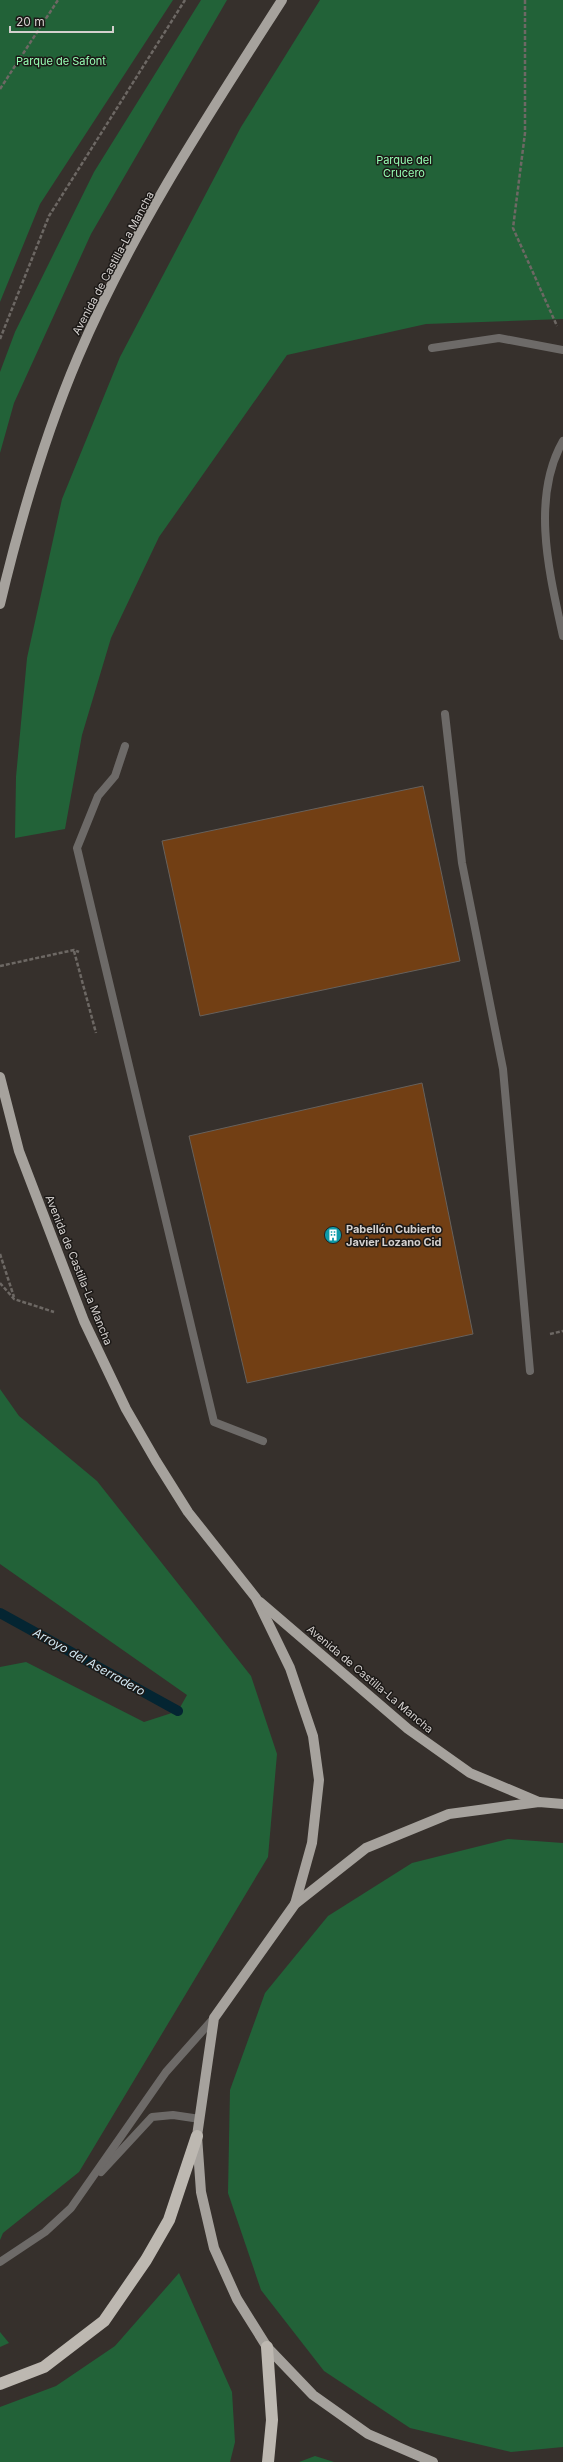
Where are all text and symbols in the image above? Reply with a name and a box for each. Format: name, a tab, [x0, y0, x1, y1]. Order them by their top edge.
scale bar	[10, 8, 113, 34]
text: 20 m	[16, 14, 45, 29]
park label: Parque de Safont	[16, 54, 106, 68]
park label: Parque del Crucero	[376, 153, 432, 180]
street label: Avenida de Castilla-La Mancha	[69, 189, 157, 337]
street label: Avenida de Castilla-La Mancha	[42, 1193, 116, 1347]
place label: Pabellón Cubierto Javier Lozano Cid	[346, 1222, 442, 1249]
building icon: Pabellón Cubierto Javier Lozano Cid	[323, 1225, 343, 1245]
street label: Avenida de Castilla-La Mancha	[304, 1622, 436, 1736]
water label: Arroyo del Aserradero	[30, 1624, 148, 1699]

